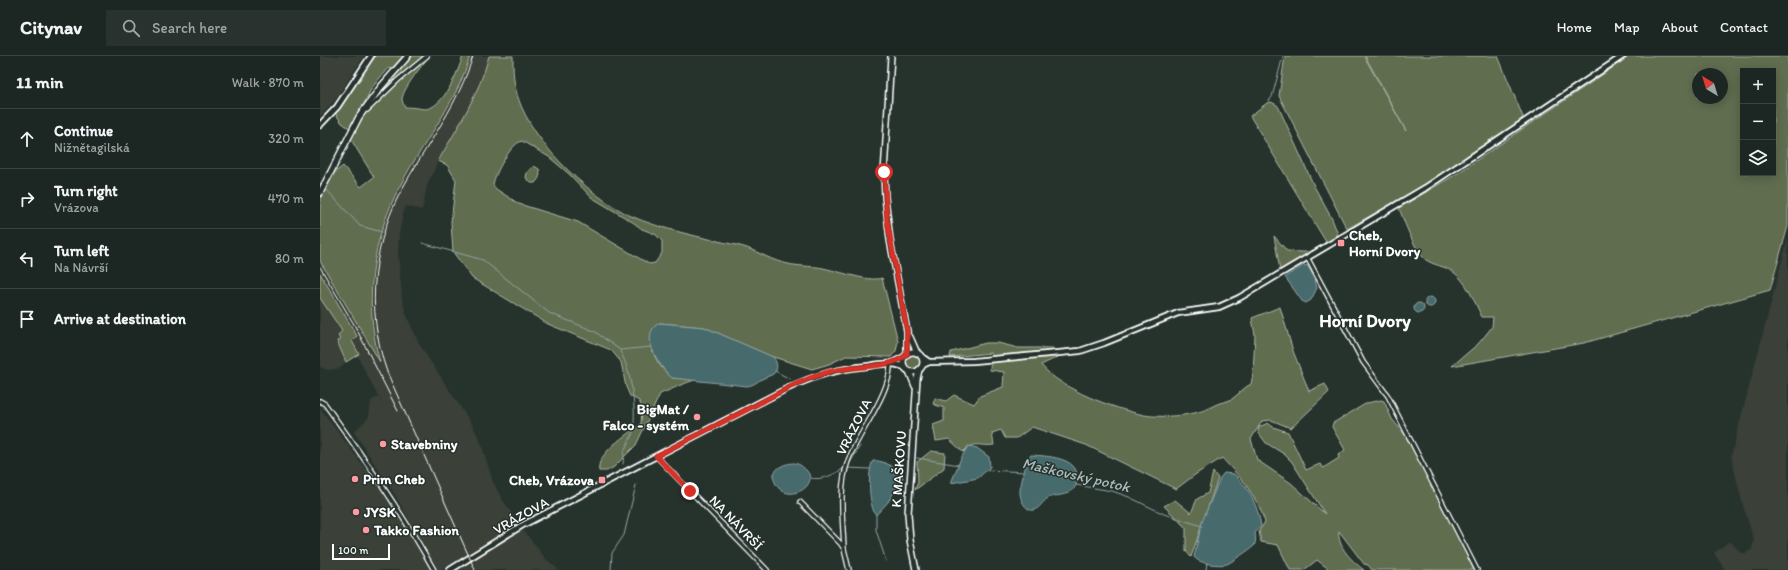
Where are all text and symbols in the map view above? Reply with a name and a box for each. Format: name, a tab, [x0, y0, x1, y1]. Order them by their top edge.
search box	[106, 10, 386, 46]
text: Citynav	[20, 16, 82, 39]
icon: search	[120, 17, 142, 39]
text: Search here	[152, 19, 227, 37]
text: Home	[1557, 19, 1592, 36]
text: Map	[1614, 19, 1640, 36]
text: About	[1662, 19, 1698, 36]
text: Contact	[1720, 19, 1768, 36]
north arrow	[1692, 68, 1728, 104]
map controls	[1740, 68, 1776, 176]
button: +	[1740, 68, 1776, 104]
text: 11 min	[16, 72, 63, 92]
text: Walk · 870 m	[232, 75, 304, 90]
button: −	[1740, 104, 1776, 140]
text: Continue	[54, 122, 113, 140]
icon: ahead	[16, 128, 38, 150]
text: 320 m	[268, 131, 304, 146]
text: Nižnětagilská	[54, 140, 130, 155]
button: layers	[1740, 140, 1776, 176]
route start	[875, 163, 893, 181]
text: Turn right	[54, 182, 118, 200]
icon: right	[16, 188, 38, 210]
text: 470 m	[268, 191, 304, 206]
text: Vrázova	[54, 200, 99, 215]
place label: Cheb, Horní Dvory	[1349, 227, 1421, 260]
marker: Cheb, Horní Dvory	[1336, 238, 1346, 248]
text: Turn left	[54, 242, 109, 260]
icon: left	[16, 248, 38, 270]
text: 80 m	[275, 251, 304, 266]
text: Na Návrší	[54, 260, 108, 275]
icon: arrive	[16, 308, 38, 330]
text: Arrive at destination	[54, 310, 186, 328]
district label: Horní Dvory	[1319, 310, 1411, 332]
street label: VRÁZOVA	[833, 396, 875, 458]
place label: BigMat / Falco - systém	[603, 401, 690, 434]
marker: BigMat / Falco - systém	[692, 412, 702, 422]
street label: K MAŠKOVU	[888, 430, 910, 508]
place label: Stavebniny	[391, 436, 458, 453]
marker: Stavebniny	[378, 439, 388, 449]
water label: Maškovský potok	[1021, 454, 1133, 496]
place label: Prim Cheb	[363, 471, 425, 488]
place label: Cheb, Vrázova	[509, 472, 594, 489]
marker: Prim Cheb	[350, 474, 360, 484]
marker: Cheb, Vrázova	[597, 475, 607, 485]
route end	[681, 482, 699, 500]
street label: NA NÁVRŠÍ	[706, 492, 766, 554]
street label: VRÁZOVA	[490, 494, 552, 538]
place label: JYSK	[363, 504, 397, 521]
marker: JYSK	[351, 507, 361, 517]
place label: Takko Fashion	[373, 522, 459, 539]
marker: Takko Fashion	[361, 525, 371, 535]
scale bar	[332, 542, 390, 561]
text: 100 m	[338, 544, 368, 557]

